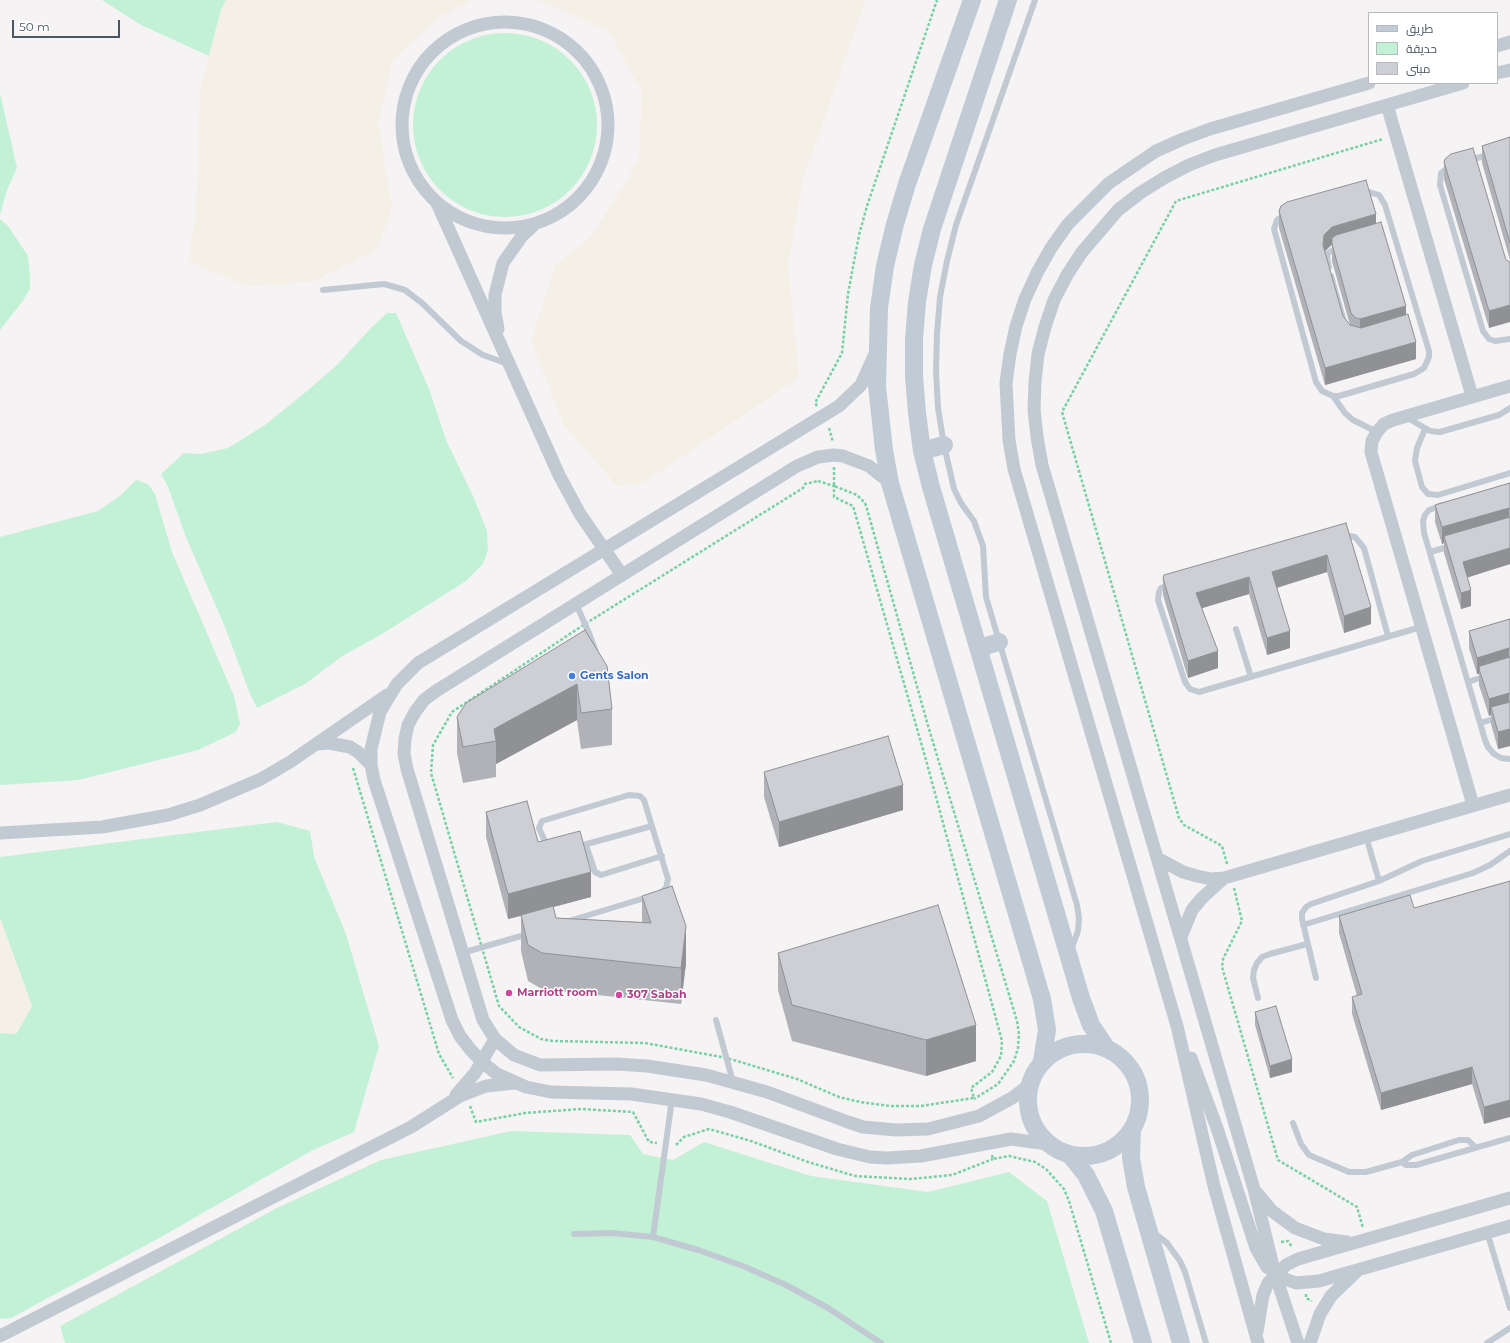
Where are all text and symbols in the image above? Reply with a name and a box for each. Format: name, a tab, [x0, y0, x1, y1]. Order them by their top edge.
scale bar	[14, 12, 122, 38]
legend	[1368, 12, 1498, 84]
text: 50 m	[19, 19, 50, 34]
text: طريق	[1406, 21, 1433, 36]
text: حديقة	[1406, 41, 1437, 56]
text: مبنى	[1406, 61, 1431, 76]
place label: Gents Salon	[580, 669, 649, 683]
marker: Gents Salon	[567, 671, 577, 681]
place label: Marriott room	[517, 986, 597, 1000]
marker: Marriott room	[504, 988, 514, 998]
place label: 307 Sabah	[627, 988, 687, 1002]
marker: 307 Sabah	[614, 990, 624, 1000]

